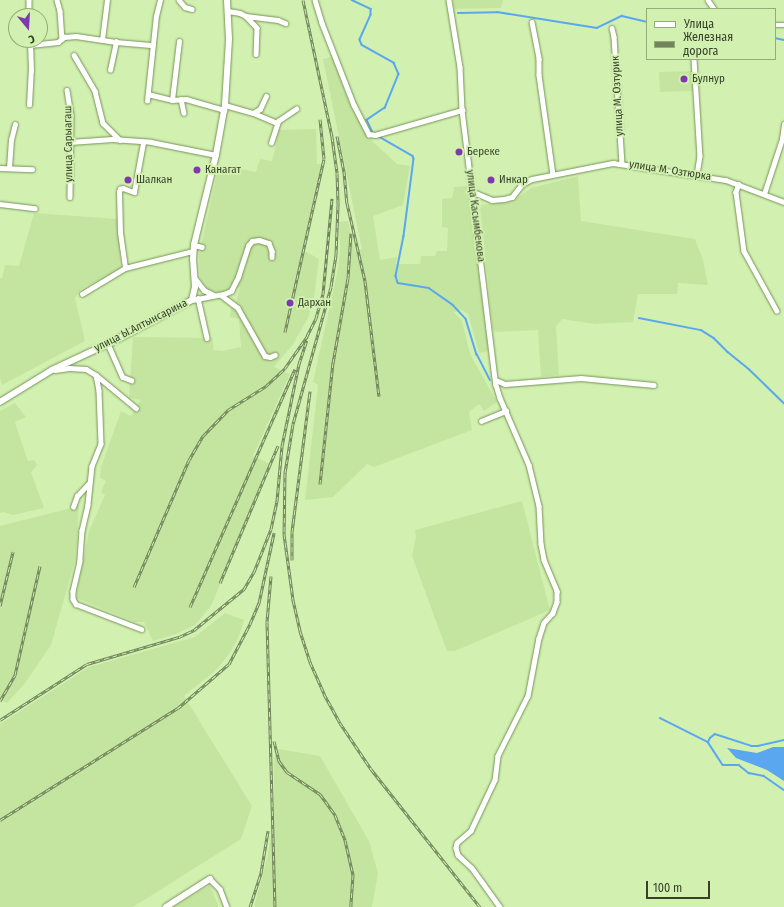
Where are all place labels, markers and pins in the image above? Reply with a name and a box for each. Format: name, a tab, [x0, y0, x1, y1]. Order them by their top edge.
place label: Булнур	[692, 72, 725, 86]
marker: Булнур	[679, 74, 689, 84]
place label: Береке	[467, 145, 500, 159]
marker: Береке	[454, 147, 464, 157]
place label: Канагат	[205, 163, 241, 177]
marker: Канагат	[192, 165, 202, 175]
place label: Шалкан	[136, 173, 172, 187]
place label: Инкар	[499, 173, 528, 187]
marker: Шалкан	[123, 175, 133, 185]
marker: Инкар	[486, 175, 496, 185]
place label: Дархан	[298, 296, 331, 310]
marker: Дархан	[285, 298, 295, 308]

